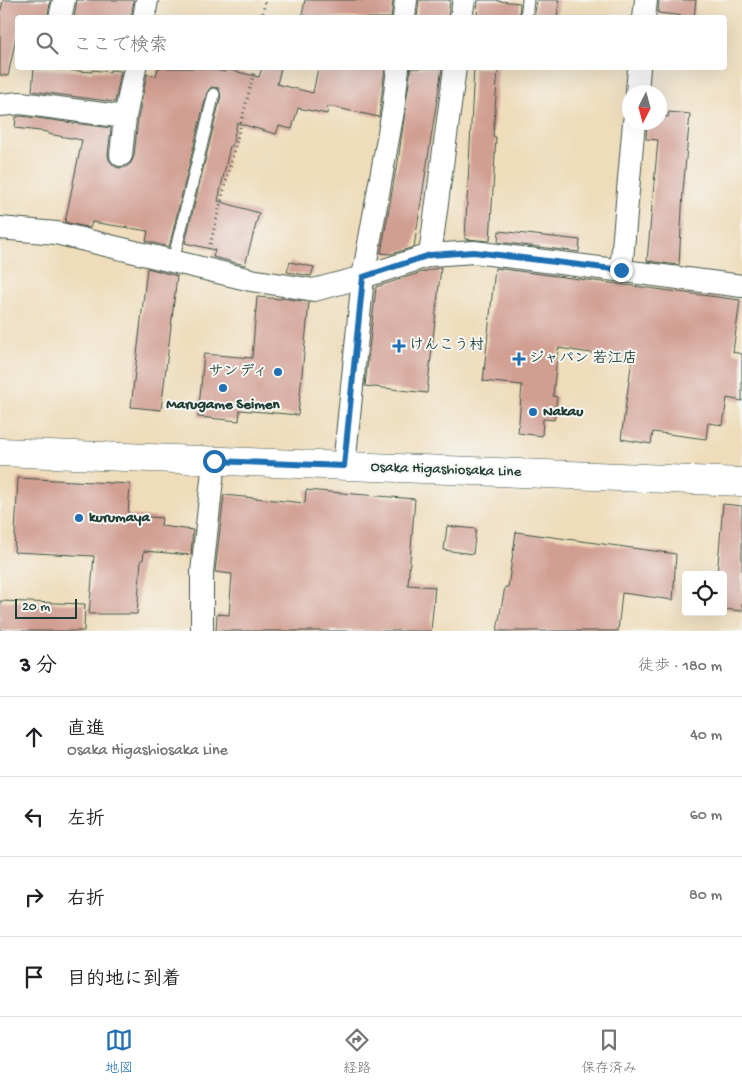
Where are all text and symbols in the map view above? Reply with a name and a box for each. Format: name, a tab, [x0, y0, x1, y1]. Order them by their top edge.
search box	[15, 15, 727, 70]
icon: search	[33, 29, 61, 57]
text: ここで検索	[73, 35, 168, 58]
north arrow	[622, 85, 667, 130]
route end	[610, 259, 633, 282]
place label: けんこう村	[409, 337, 484, 355]
marker: けんこう村	[393, 340, 405, 352]
place label: ジャパン 若江店	[529, 349, 638, 368]
marker: ジャパン 若江店	[513, 353, 525, 365]
place label: サンディ	[209, 363, 268, 381]
marker: サンディ	[272, 366, 284, 378]
marker: Marugame Seimen	[217, 382, 229, 394]
place label: Marugame Seimen	[166, 396, 281, 414]
place label: Nakau	[543, 403, 584, 421]
marker: Nakau	[527, 406, 539, 418]
route start	[203, 450, 226, 473]
street label: Osaka Higashiosaka Line	[370, 458, 522, 482]
place label: kurumaya	[89, 509, 150, 527]
marker: kurumaya	[73, 512, 85, 524]
map controls	[682, 571, 727, 616]
button: locate	[682, 571, 727, 616]
scale bar	[15, 596, 78, 619]
text: 20 m	[22, 599, 50, 616]
text: 3 分	[20, 655, 57, 680]
text: 徒歩 · 180 m	[638, 658, 722, 677]
text: 直進	[67, 719, 105, 742]
icon: ahead	[20, 723, 48, 751]
text: 40 m	[690, 727, 722, 746]
text: Osaka Higashiosaka Line	[67, 742, 228, 761]
icon: left	[20, 803, 48, 831]
text: 60 m	[690, 807, 722, 826]
text: 左折	[67, 809, 105, 832]
icon: right	[20, 883, 48, 911]
text: 80 m	[689, 887, 722, 906]
text: 右折	[67, 889, 105, 912]
icon: arrive	[20, 963, 48, 991]
text: 目的地に到着	[67, 969, 181, 992]
tab: 地図	[105, 1026, 133, 1078]
tab: 経路	[343, 1026, 371, 1078]
tab: 保存済み	[581, 1026, 637, 1078]

